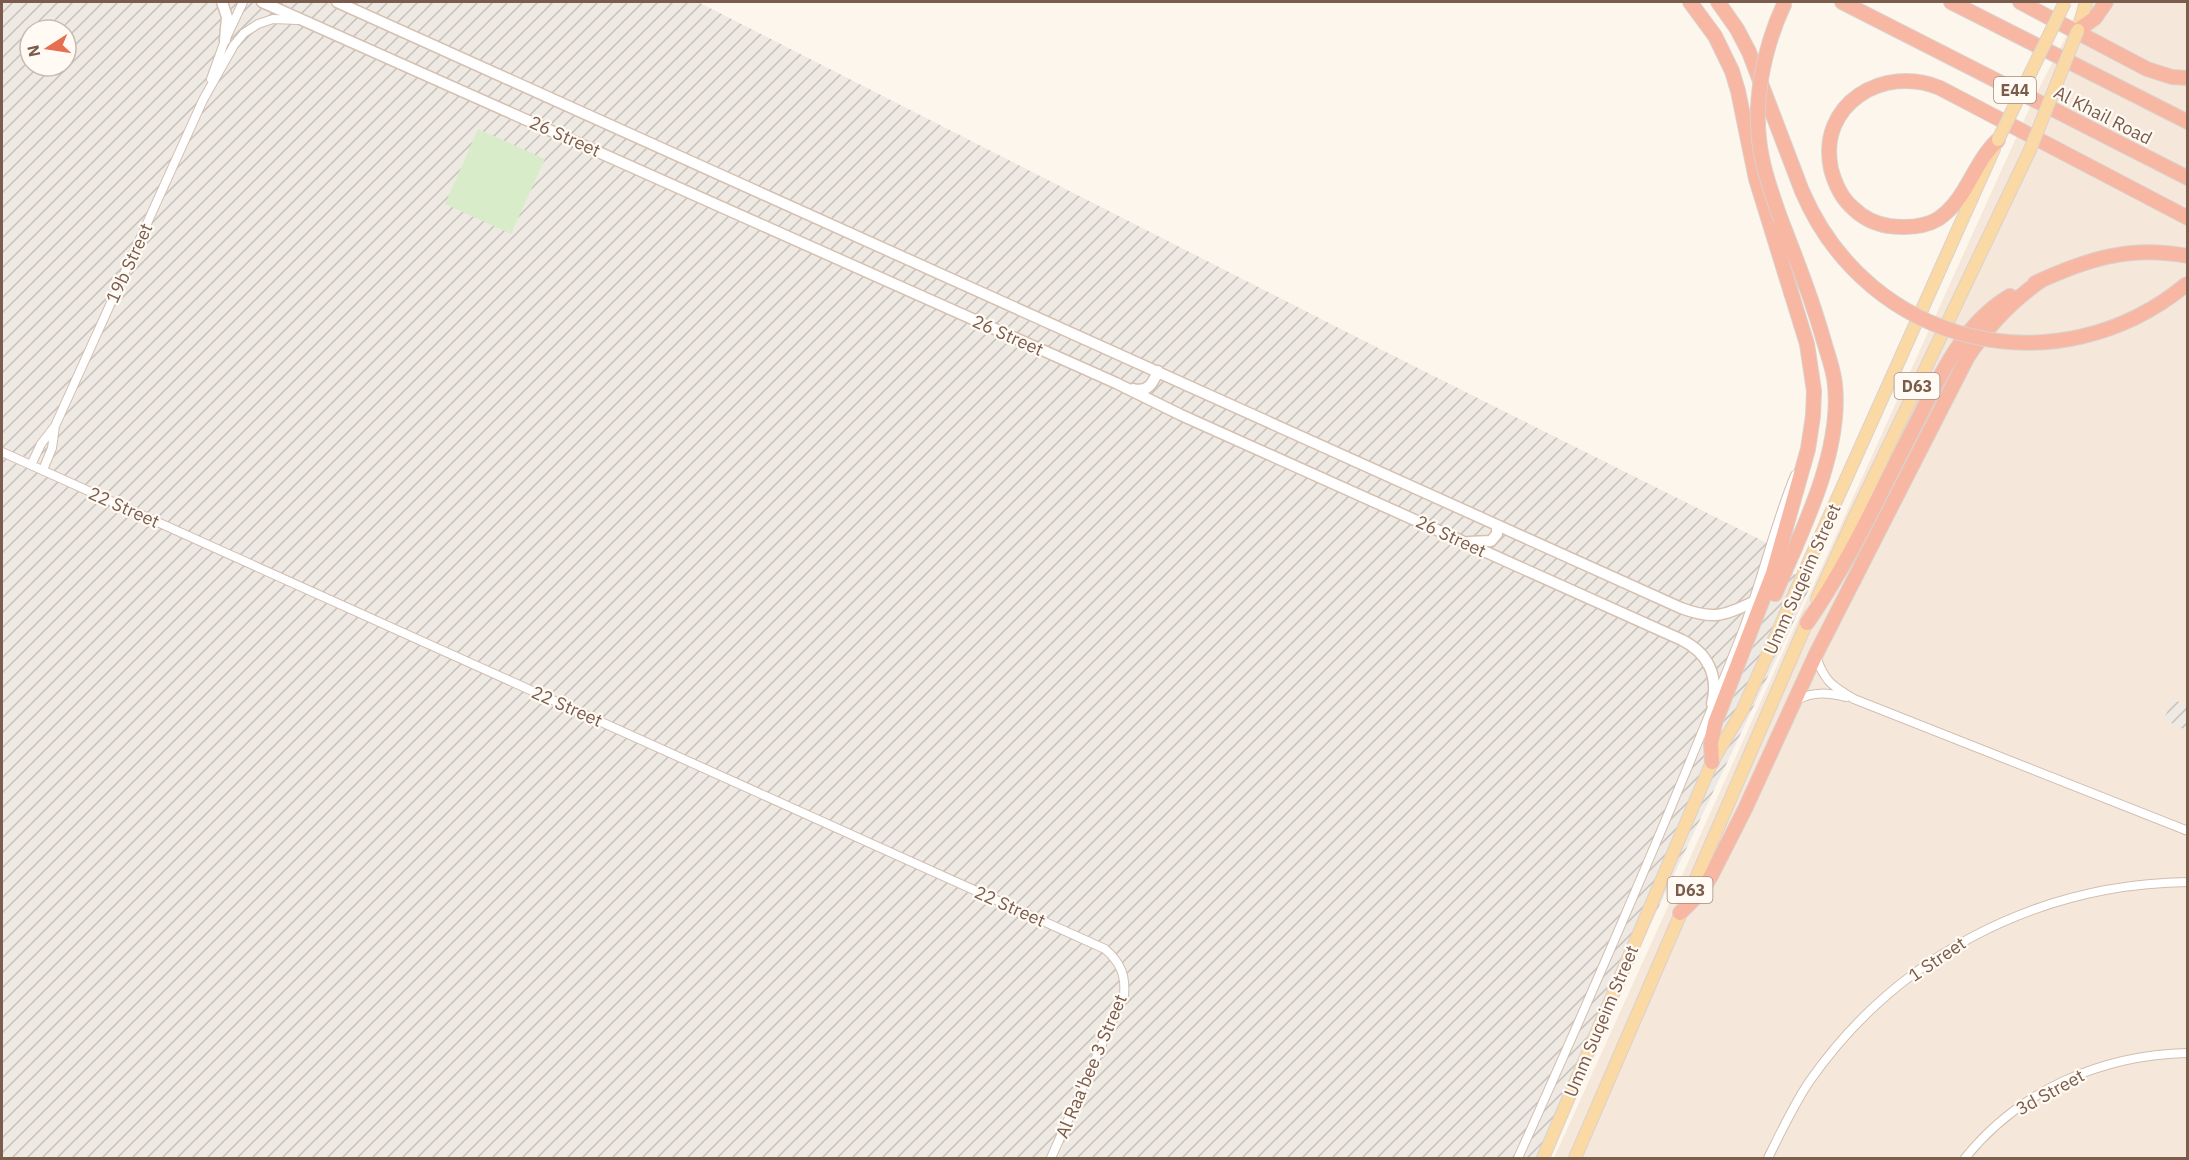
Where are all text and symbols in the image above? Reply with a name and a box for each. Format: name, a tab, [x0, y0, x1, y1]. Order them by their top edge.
north arrow	[18, 18, 78, 78]
text: N	[22, 43, 44, 59]
road number: E44	[1994, 77, 2036, 103]
street label: Al Khail Road	[2050, 80, 2156, 150]
street label: 26 Street	[526, 110, 604, 162]
street label: 19b Street	[100, 219, 158, 307]
street label: 26 Street	[969, 309, 1047, 361]
road number: D63	[1894, 373, 1940, 399]
street label: 22 Street	[85, 481, 163, 533]
street label: Umm Suqeim Street	[1758, 500, 1846, 658]
street label: 26 Street	[1412, 510, 1490, 562]
street label: 22 Street	[528, 680, 606, 732]
road number: D63	[1668, 877, 1712, 903]
street label: 22 Street	[971, 880, 1049, 932]
street label: 1 Street	[1904, 931, 1970, 987]
street label: Umm Suqeim Street	[1559, 942, 1643, 1100]
street label: Al Raa'bee 3 Street	[1050, 991, 1132, 1141]
street label: 3d Street	[2012, 1064, 2088, 1120]

